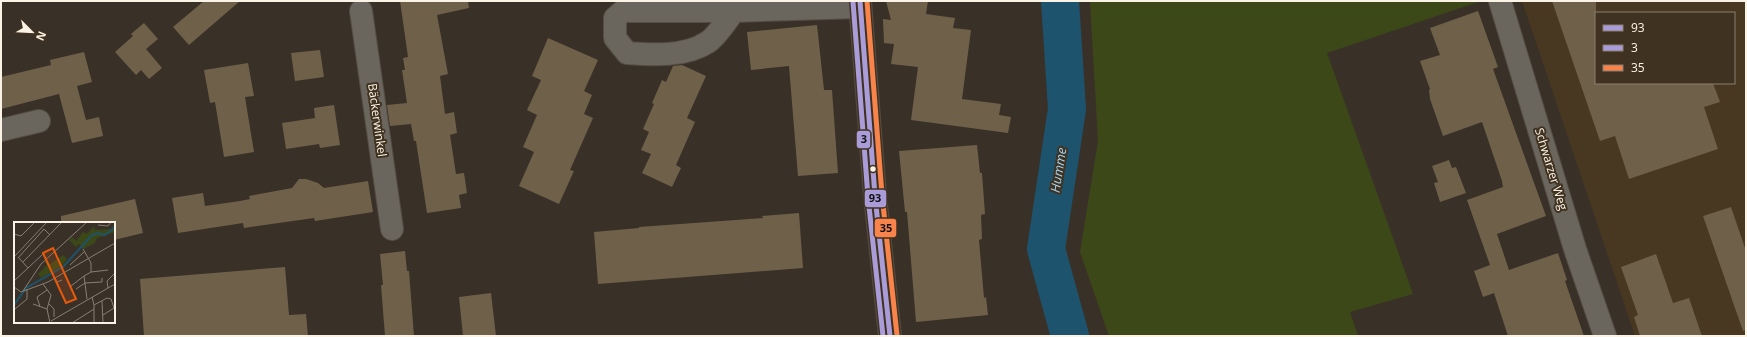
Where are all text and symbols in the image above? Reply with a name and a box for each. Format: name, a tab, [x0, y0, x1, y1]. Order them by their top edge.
north arrow	[12, 12, 52, 52]
legend	[1595, 12, 1735, 84]
text: 93	[1631, 19, 1645, 36]
text: N	[33, 29, 50, 43]
text: 3	[1631, 39, 1638, 56]
text: 35	[1631, 59, 1645, 76]
street label: Bäckerwinkel	[364, 82, 391, 158]
street label: Schwarzer Weg	[1531, 126, 1572, 213]
line badge: 3	[856, 130, 871, 149]
text: 3	[861, 131, 867, 146]
water label: Humme	[1046, 146, 1071, 194]
unlabelled marker	[868, 164, 878, 174]
line badge: 93	[864, 189, 887, 208]
text: 93	[869, 190, 881, 205]
line badge: 35	[874, 218, 897, 238]
text: 35	[880, 220, 892, 235]
inset map	[14, 222, 115, 323]

